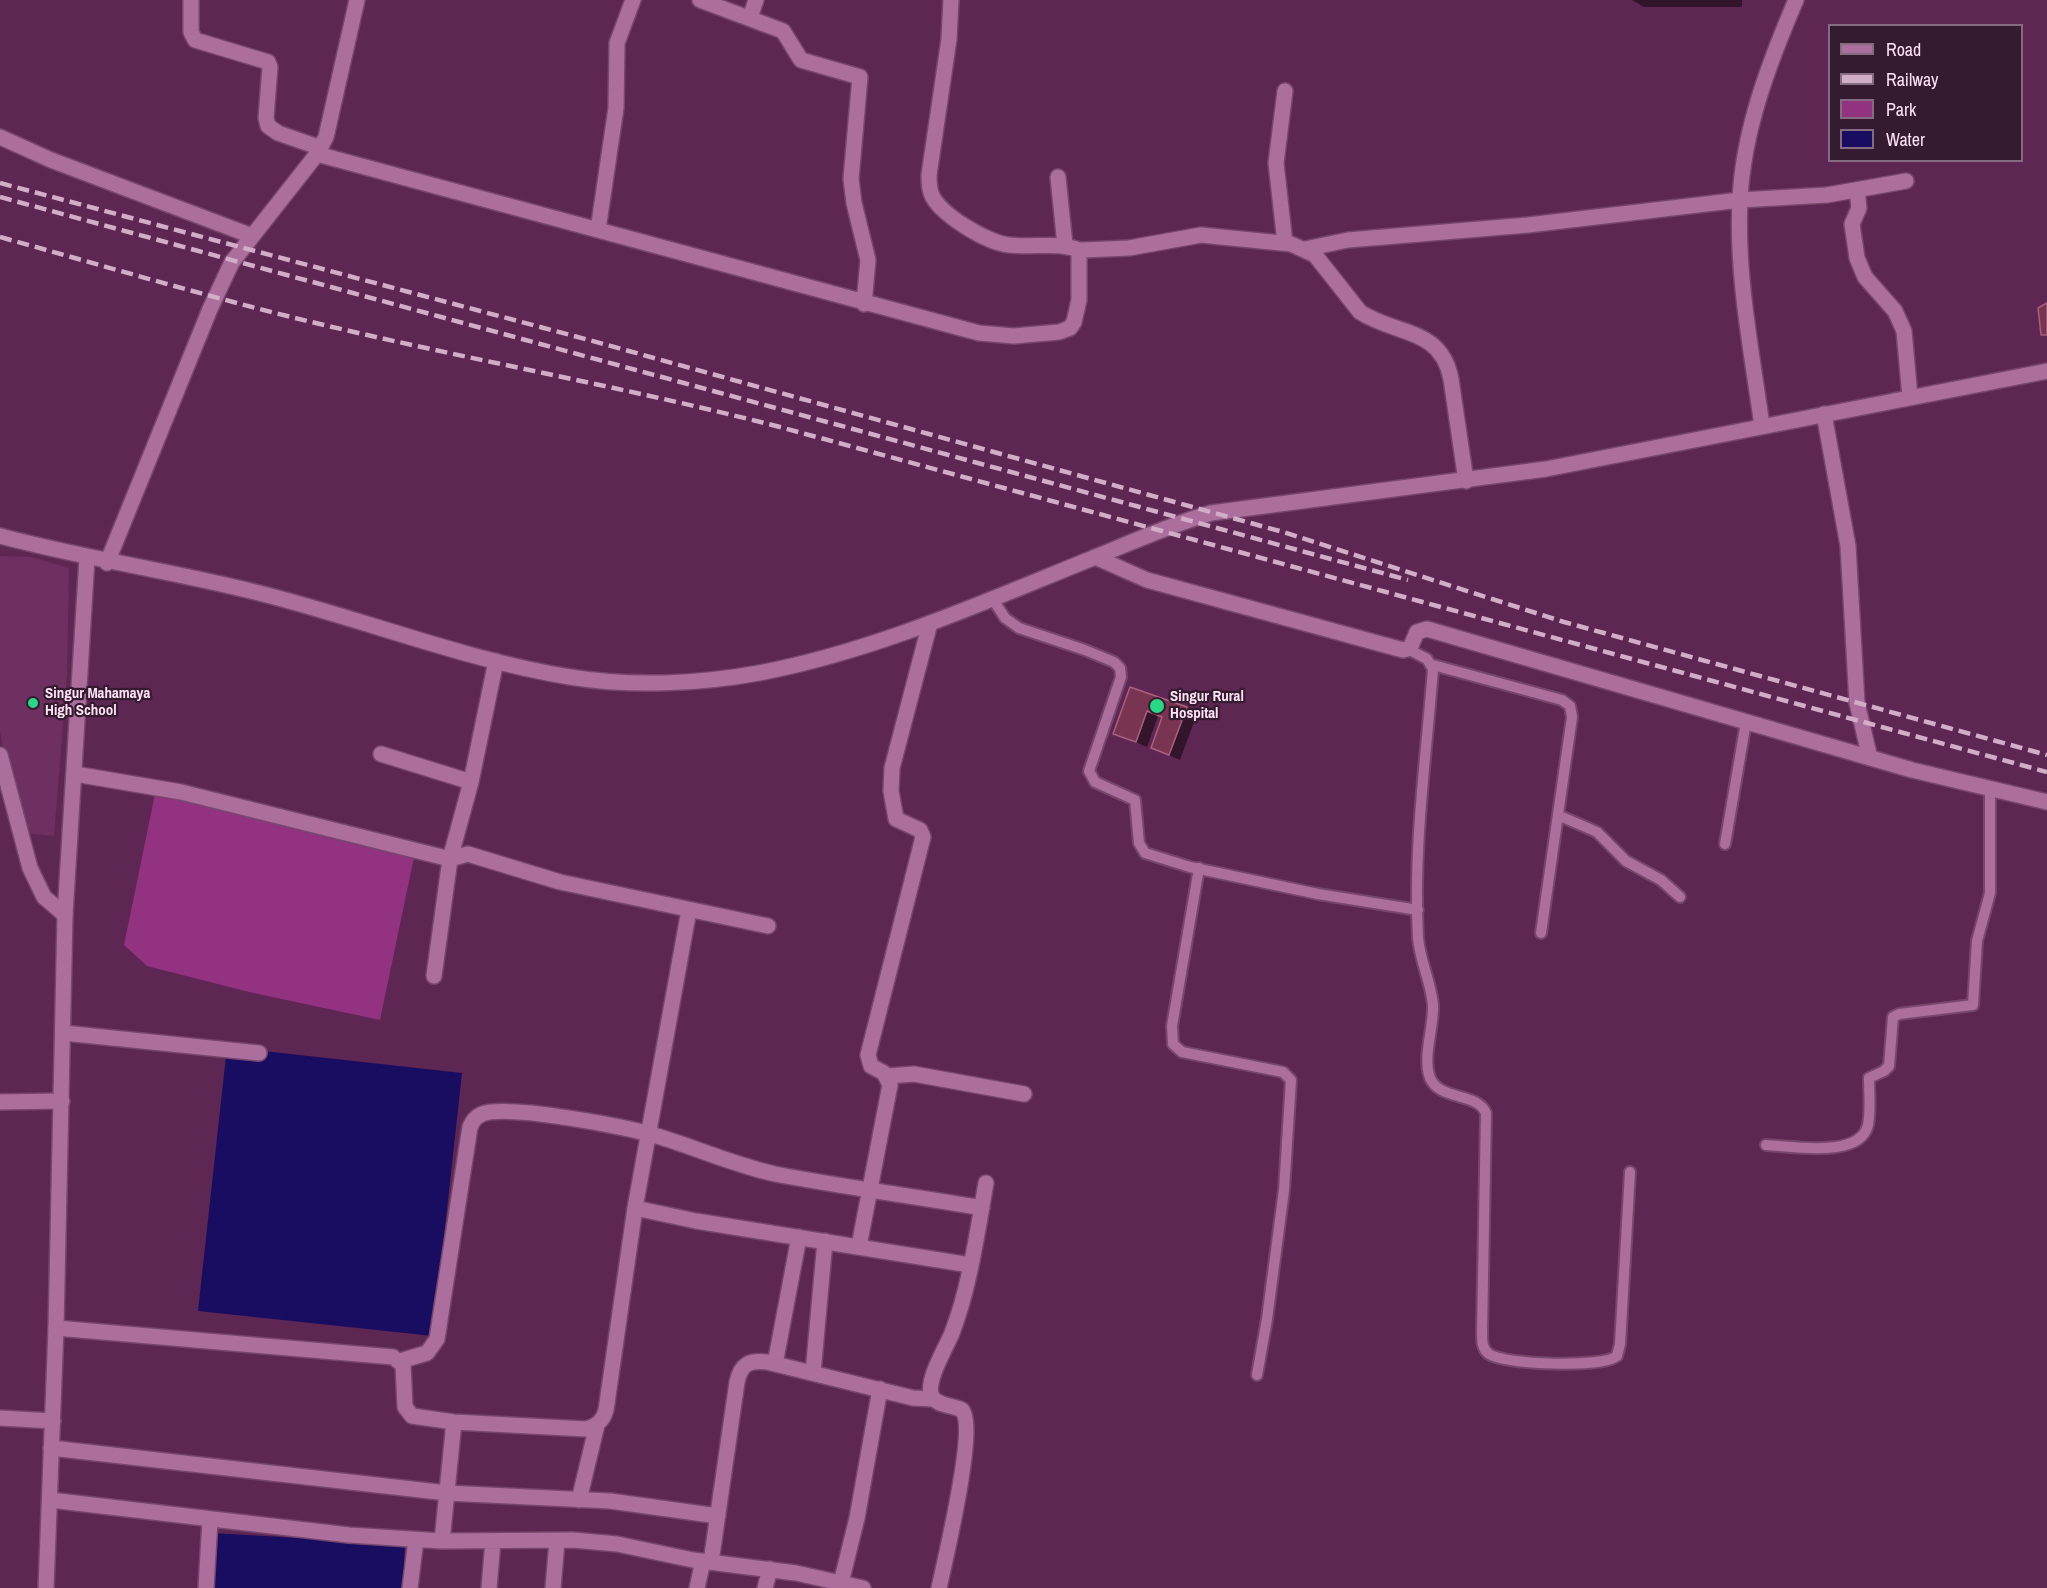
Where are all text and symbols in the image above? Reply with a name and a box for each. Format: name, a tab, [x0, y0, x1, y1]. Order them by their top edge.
legend	[1828, 24, 2023, 162]
text: Road	[1886, 37, 1921, 62]
text: Railway	[1886, 67, 1939, 92]
text: Park	[1886, 97, 1916, 122]
text: Water	[1886, 127, 1925, 152]
place label: Singur Mahamaya High School	[45, 685, 150, 720]
place label: Singur Rural Hospital	[1170, 688, 1244, 723]
marker: Singur Mahamaya High School	[26, 696, 40, 710]
marker: Singur Rural Hospital	[1148, 697, 1166, 715]

